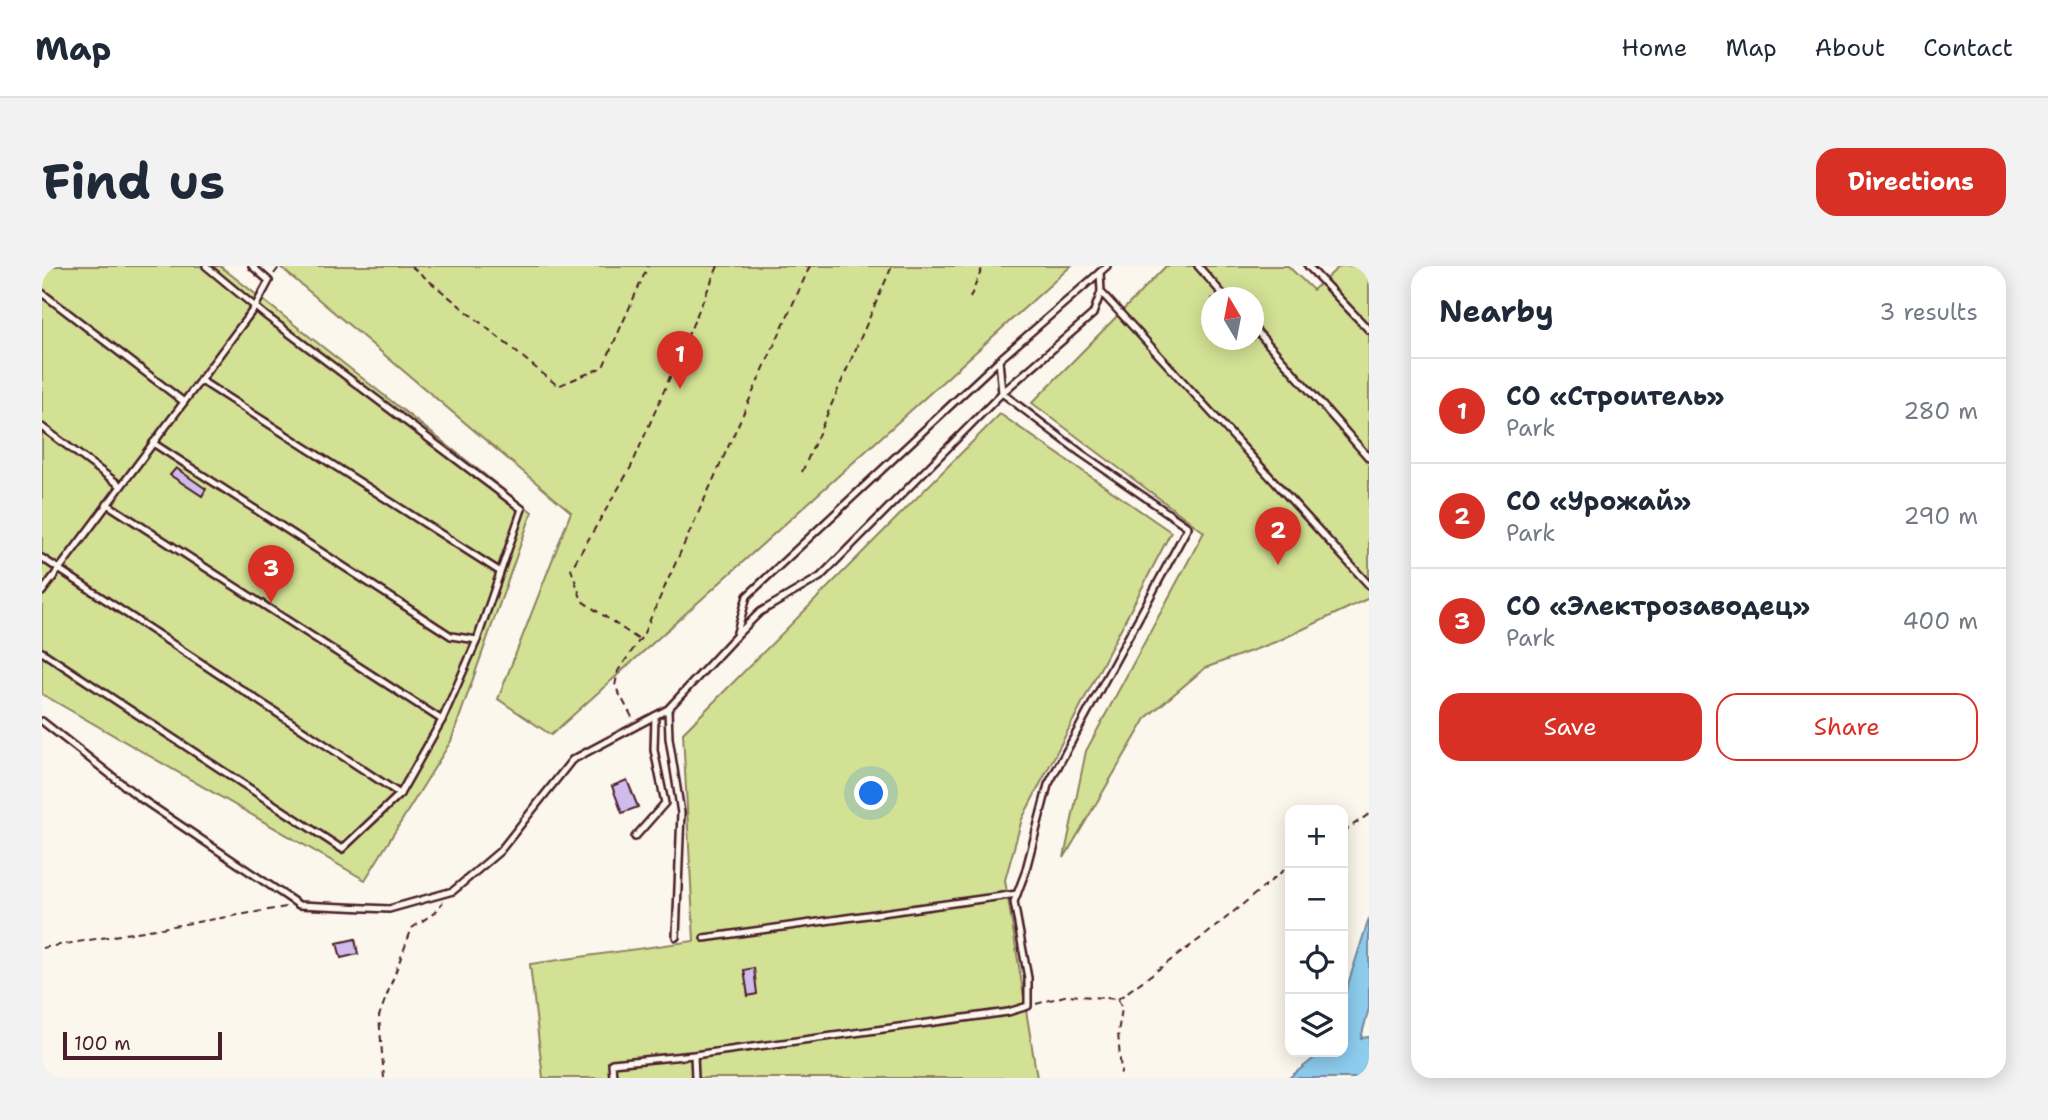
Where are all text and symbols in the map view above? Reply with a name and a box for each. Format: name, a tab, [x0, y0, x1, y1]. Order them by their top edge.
text: Map	[35, 26, 111, 71]
text: Home	[1621, 32, 1687, 64]
text: Map	[1725, 32, 1777, 64]
text: About	[1815, 32, 1885, 64]
text: Contact	[1923, 32, 2013, 64]
button: Directions	[1816, 148, 2006, 216]
text: Find us	[42, 149, 225, 215]
north arrow	[1201, 287, 1264, 350]
text: Nearby	[1439, 291, 1554, 332]
text: 3 results	[1879, 297, 1978, 327]
pin: 1	[657, 331, 703, 389]
text: СО «Строитель»	[1506, 378, 1724, 413]
text: 1	[1457, 396, 1467, 426]
text: 280 m	[1903, 396, 1978, 426]
text: Park	[1506, 413, 1555, 443]
text: СО «Урожай»	[1506, 483, 1691, 518]
text: 2	[1454, 501, 1470, 531]
text: 290 m	[1904, 501, 1978, 531]
pin: 2	[1255, 507, 1301, 565]
text: Park	[1506, 518, 1555, 548]
pin: 3	[248, 545, 294, 603]
text: СО «Электрозаводец»	[1506, 588, 1810, 623]
text: 3	[1454, 606, 1470, 636]
text: 400 m	[1902, 606, 1978, 636]
text: Park	[1506, 623, 1555, 653]
button: Save	[1439, 693, 1702, 761]
button: Share	[1716, 693, 1978, 761]
your location	[854, 776, 888, 810]
map controls	[1285, 805, 1348, 1057]
button: +	[1285, 805, 1348, 868]
button: −	[1285, 868, 1348, 931]
button: locate	[1285, 931, 1348, 994]
button: layers	[1285, 994, 1348, 1057]
scale bar	[63, 1029, 222, 1061]
text: 100 m	[74, 1031, 131, 1056]

